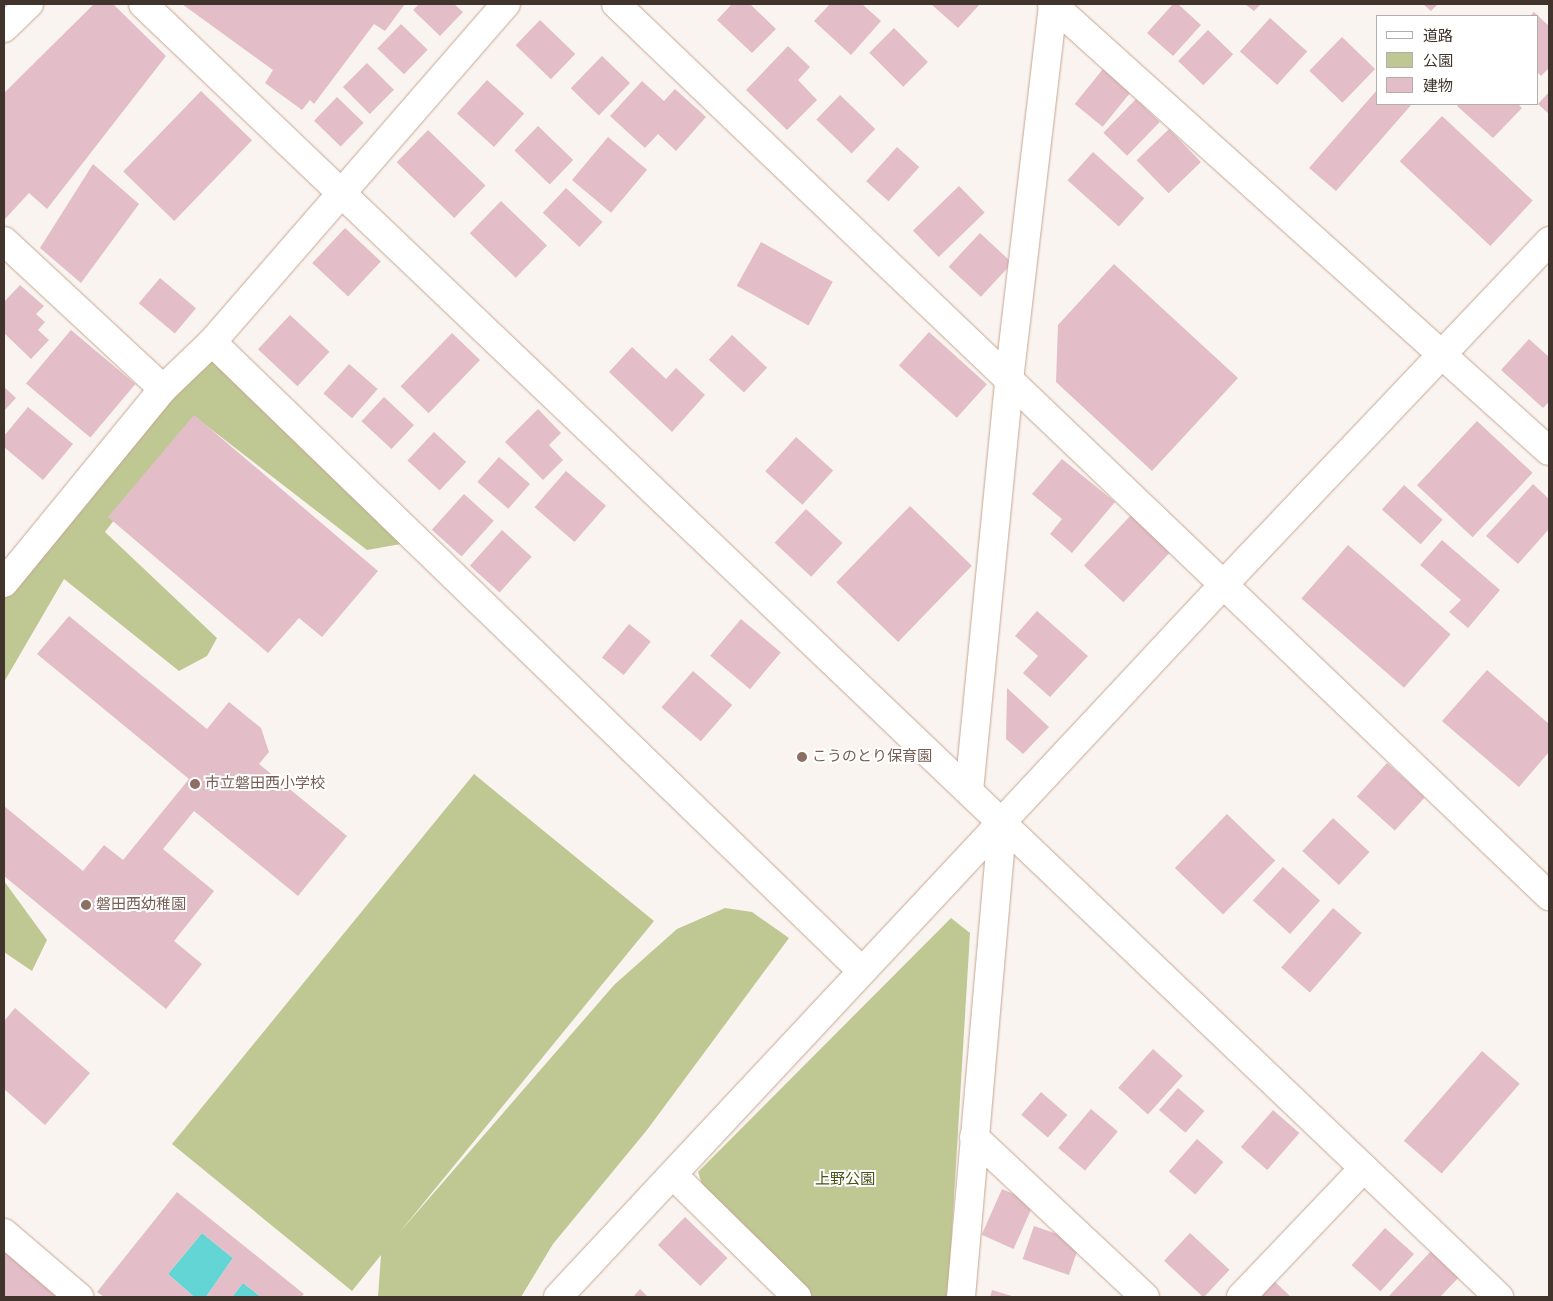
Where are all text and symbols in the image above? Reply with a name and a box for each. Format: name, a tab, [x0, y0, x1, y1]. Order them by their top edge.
legend	[1376, 15, 1538, 105]
text: 道路	[1423, 27, 1453, 45]
text: 公園	[1423, 52, 1453, 70]
text: 建物	[1423, 77, 1453, 95]
place label: こうのとり保育園	[812, 748, 932, 766]
marker: こうのとり保育園	[796, 751, 808, 763]
place label: 市立磐田西小学校	[205, 775, 325, 793]
marker: 市立磐田西小学校	[189, 778, 201, 790]
place label: 磐田西幼稚園	[96, 896, 186, 914]
marker: 磐田西幼稚園	[80, 899, 92, 911]
park label: 上野公園	[815, 1171, 875, 1189]

